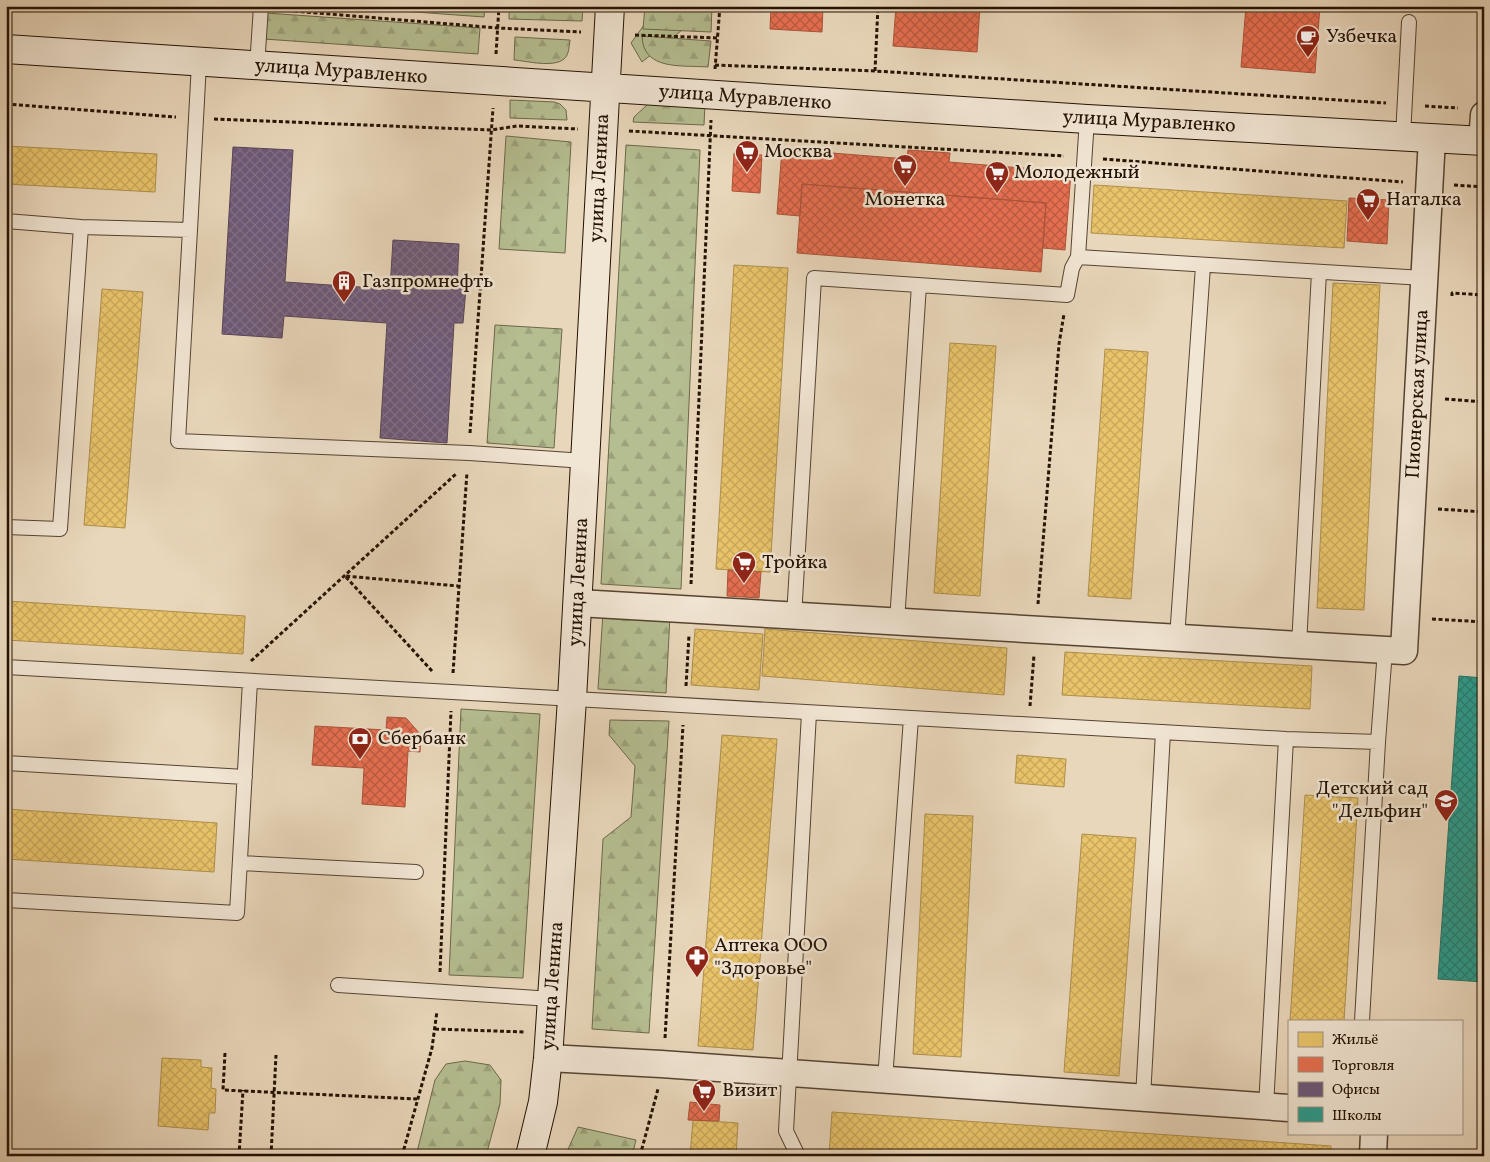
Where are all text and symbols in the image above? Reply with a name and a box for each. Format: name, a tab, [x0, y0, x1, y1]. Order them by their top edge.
place label: Узбечка	[1326, 23, 1397, 51]
cafe icon: Узбечка	[1295, 24, 1321, 58]
street label: улица Муравленко	[254, 52, 428, 92]
street label: улица Муравленко	[658, 78, 832, 118]
street label: улица Муравленко	[1062, 103, 1236, 141]
street label: улица Ленина	[583, 113, 617, 243]
place label: Москва	[764, 138, 833, 166]
supermarket icon: Москва	[734, 139, 760, 173]
supermarket icon: Монетка	[892, 153, 918, 187]
place label: Молодежный	[1014, 159, 1140, 187]
supermarket icon: Молодежный	[984, 160, 1010, 194]
place label: Монетка	[864, 186, 946, 214]
place label: Наталка	[1386, 186, 1462, 214]
supermarket icon: Наталка	[1355, 187, 1381, 221]
place label: Газпромнефть	[362, 268, 493, 296]
building icon: Газпромнефть	[331, 269, 357, 303]
street label: Пионерская улица	[1400, 308, 1436, 480]
street label: улица Ленина	[562, 517, 596, 647]
place label: Тройка	[762, 549, 828, 577]
supermarket icon: Тройка	[731, 550, 757, 584]
place label: Сбербанк	[378, 725, 466, 753]
bank icon: Сбербанк	[347, 726, 373, 760]
place label: Детский сад "Дельфин"	[1316, 775, 1428, 826]
school or university icon: Детский сад "Дельфин"	[1433, 788, 1459, 822]
street label: улица Ленина	[535, 921, 571, 1051]
place label: Аптека ООО "Здоровье"	[714, 932, 828, 983]
pharmacy icon: Аптека ООО "Здоровье"	[684, 944, 710, 978]
legend	[1288, 1020, 1462, 1134]
text: Жильё	[1332, 1030, 1378, 1051]
text: Торговля	[1332, 1056, 1394, 1077]
place label: Визит	[722, 1077, 777, 1105]
supermarket icon: Визит	[691, 1078, 717, 1112]
text: Офисы	[1332, 1080, 1380, 1101]
text: Школы	[1332, 1106, 1382, 1127]

